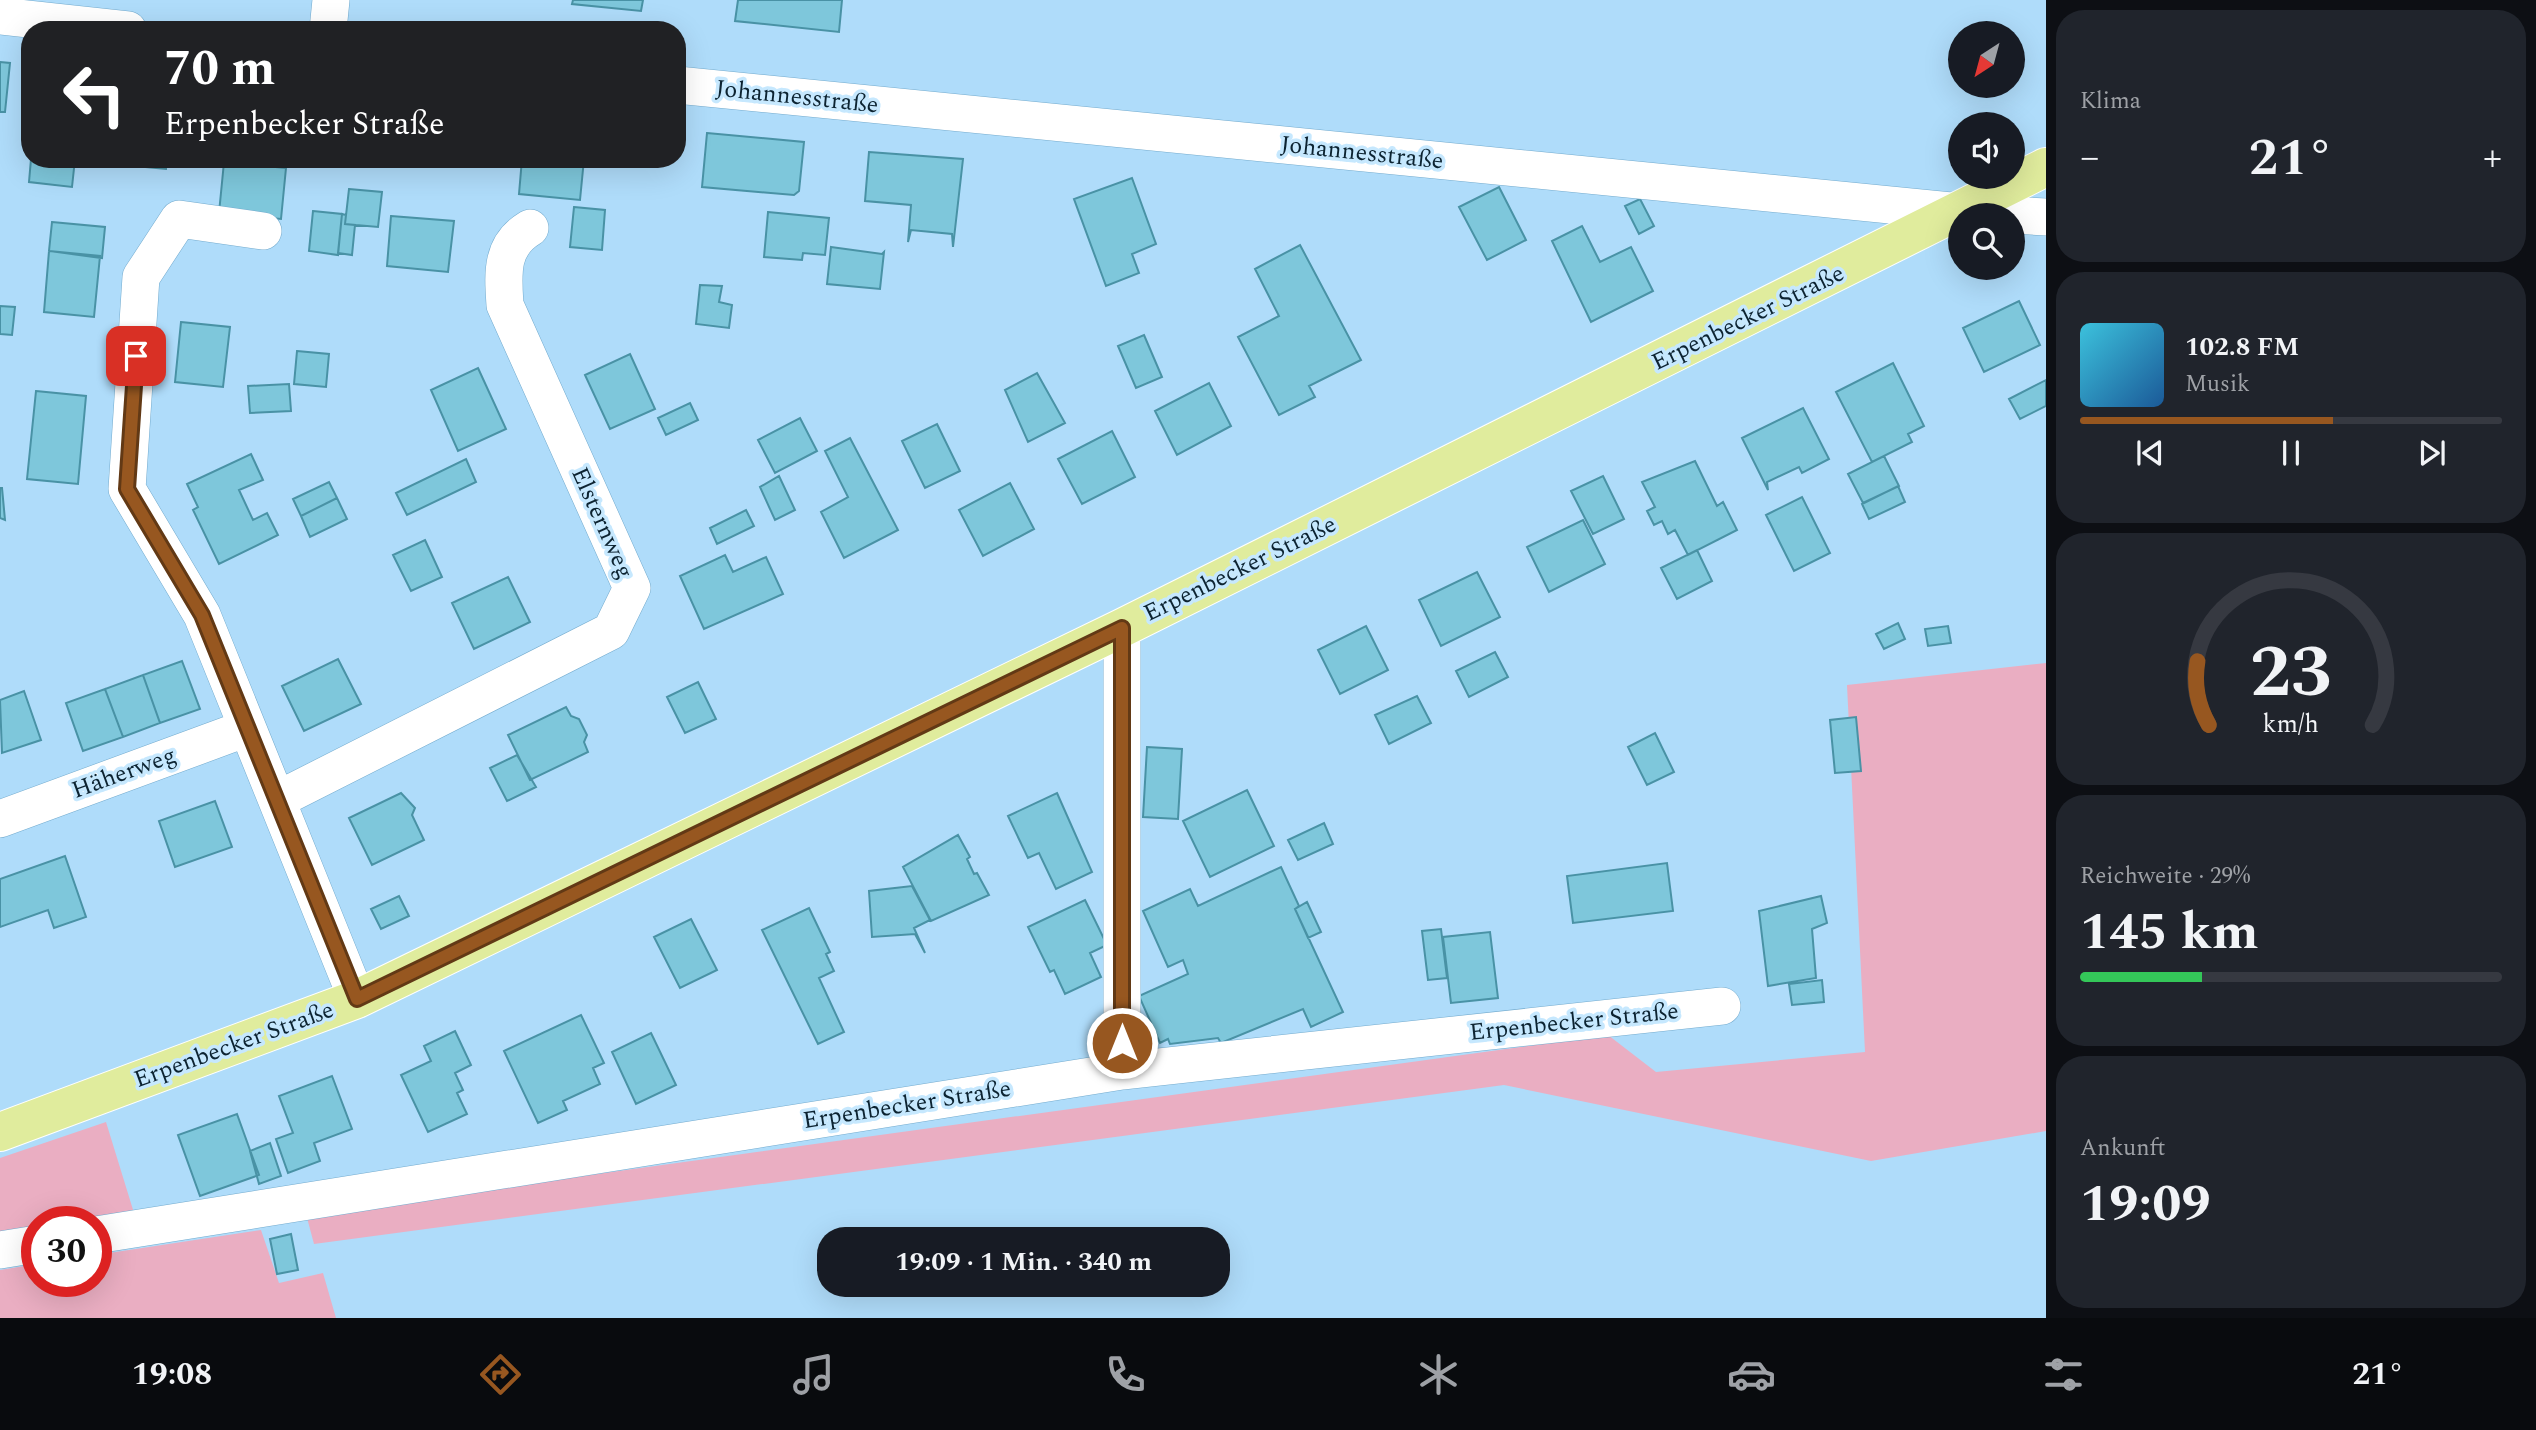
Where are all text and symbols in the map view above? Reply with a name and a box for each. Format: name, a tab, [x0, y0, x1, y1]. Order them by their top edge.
north arrow	[1948, 21, 2025, 98]
map controls	[1948, 21, 2025, 280]
text: 70 m	[164, 32, 275, 107]
icon: left	[49, 49, 140, 140]
street label: Johannesstraße	[714, 71, 880, 123]
text: Klima	[2080, 84, 2141, 119]
text: Erpenbecker Straße	[164, 100, 444, 149]
button: sound	[1948, 112, 2025, 189]
text: 21°	[2249, 119, 2333, 198]
street label: Johannesstraße	[1279, 127, 1445, 179]
text: −	[2080, 129, 2099, 187]
text: +	[2483, 129, 2502, 187]
button: search	[1948, 203, 2025, 280]
street label: Erpenbecker Straße	[1646, 256, 1850, 380]
pin	[106, 326, 166, 386]
text: 102.8 FM	[2185, 327, 2299, 367]
icon: arrive	[117, 337, 155, 375]
text: Musik	[2185, 367, 2250, 402]
icon: previous	[2131, 434, 2169, 472]
icon: pause	[2272, 434, 2310, 472]
icon: next	[2413, 434, 2451, 472]
street label: Elsternweg	[561, 461, 643, 585]
street label: Erpenbecker Straße	[1138, 507, 1342, 631]
text: 23	[2250, 618, 2332, 729]
text: km/h	[2263, 706, 2319, 744]
street label: Häherweg	[67, 737, 181, 809]
text: Reichweite · 29%	[2080, 859, 2250, 894]
text: 145 km	[2080, 893, 2259, 972]
street label: Erpenbecker Straße	[129, 992, 339, 1098]
street label: Erpenbecker Straße	[1468, 993, 1680, 1051]
position arrow	[1085, 1006, 1159, 1080]
street label: Erpenbecker Straße	[800, 1071, 1014, 1139]
text: Ankunft	[2080, 1131, 2165, 1166]
text: 19:09	[2080, 1165, 2211, 1244]
speed limit sign: 30	[21, 1206, 112, 1297]
text: 19:09 · 1 Min. · 340 m	[895, 1242, 1152, 1282]
text: 19:08	[132, 1350, 212, 1399]
icon: directions	[476, 1350, 525, 1399]
icon: music	[789, 1350, 838, 1399]
icon: phone	[1101, 1350, 1150, 1399]
icon: climate	[1414, 1350, 1463, 1399]
icon: car	[1727, 1350, 1776, 1399]
icon: filters	[2039, 1350, 2088, 1399]
text: 21°	[2352, 1350, 2404, 1399]

